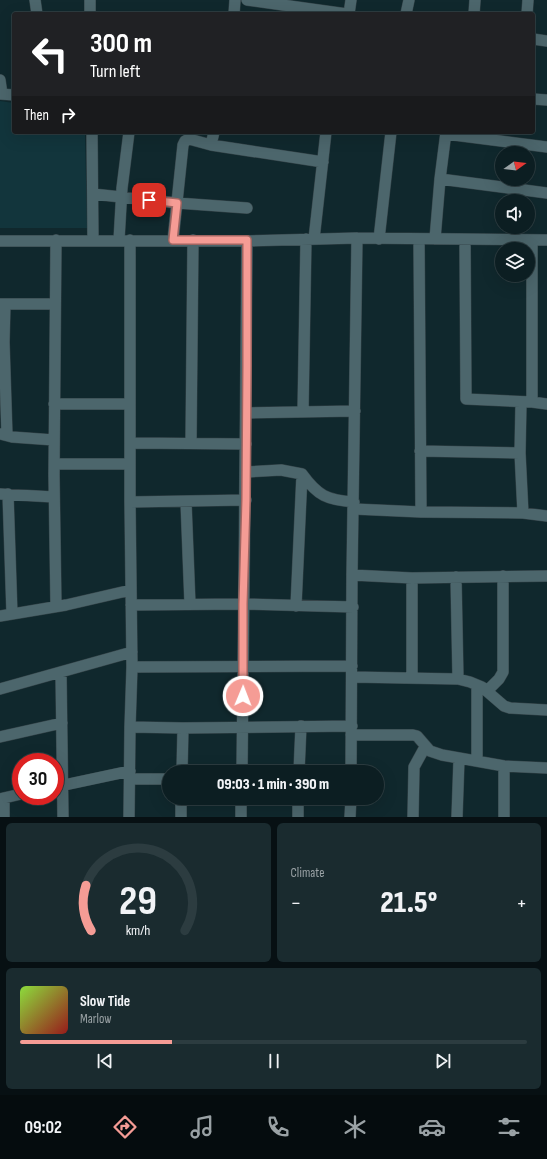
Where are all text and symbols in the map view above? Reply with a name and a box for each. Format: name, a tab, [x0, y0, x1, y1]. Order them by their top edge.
text: 300 m	[90, 27, 152, 60]
icon: left	[24, 28, 76, 80]
text: Turn left	[90, 61, 141, 82]
icon: right	[57, 104, 79, 126]
text: Then	[24, 106, 49, 125]
north arrow	[495, 146, 535, 186]
map controls	[495, 146, 535, 282]
pin	[132, 183, 166, 217]
icon: arrive	[138, 189, 160, 211]
button: sound	[495, 194, 535, 234]
button: layers	[495, 242, 535, 282]
position arrow	[222, 675, 264, 717]
speed limit sign: 30	[12, 753, 64, 805]
text: 09:03 · 1 min · 390 m	[217, 775, 329, 794]
text: Climate	[291, 865, 324, 881]
text: 29	[119, 876, 157, 925]
text: 21.5°	[380, 885, 437, 921]
text: −	[291, 890, 301, 917]
text: +	[516, 890, 527, 917]
text: km/h	[126, 921, 151, 938]
text: Slow Tide	[80, 992, 130, 1011]
text: Marlow	[80, 1011, 112, 1027]
icon: previous	[94, 1050, 116, 1072]
icon: pause	[263, 1050, 285, 1072]
icon: next	[432, 1050, 454, 1072]
icon: directions	[111, 1113, 139, 1141]
icon: music	[188, 1113, 216, 1141]
icon: phone	[264, 1113, 292, 1141]
icon: climate	[341, 1113, 369, 1141]
icon: car	[418, 1113, 446, 1141]
icon: filters	[495, 1113, 523, 1141]
text: 09:02	[24, 1117, 62, 1138]

